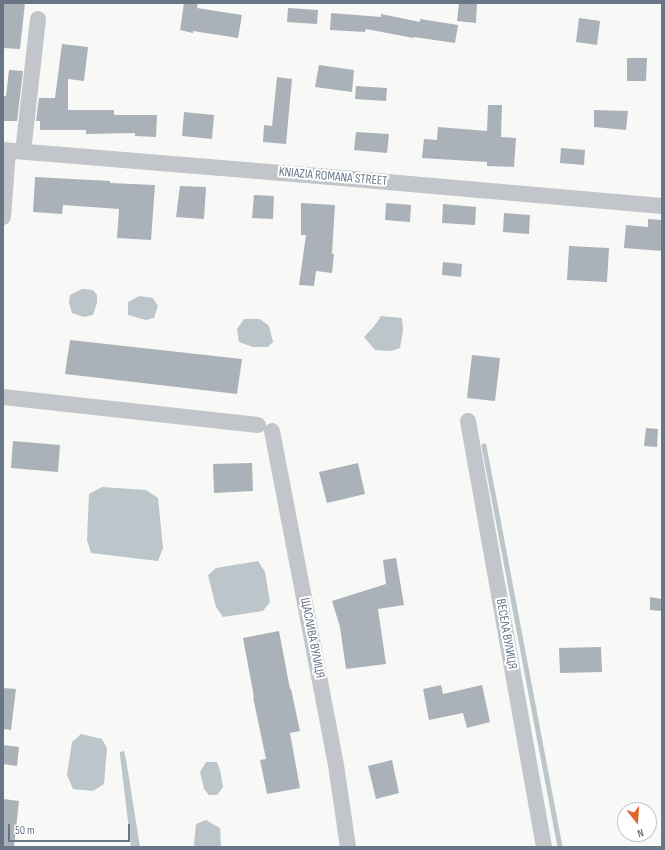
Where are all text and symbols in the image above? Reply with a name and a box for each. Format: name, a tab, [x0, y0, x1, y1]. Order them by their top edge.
street label: KNIAZIA ROMANA STREET	[278, 164, 388, 190]
street label: ЩАСЛИВА ВУЛИЦЯ	[297, 596, 327, 680]
street label: ВЕСЕЛА ВУЛИЦЯ	[492, 598, 520, 670]
north arrow	[617, 802, 657, 842]
scale bar	[10, 816, 132, 842]
text: 50 m	[15, 823, 35, 838]
text: N	[636, 826, 645, 840]

